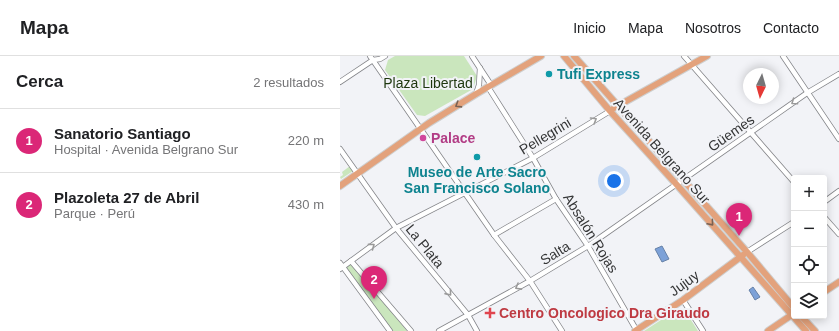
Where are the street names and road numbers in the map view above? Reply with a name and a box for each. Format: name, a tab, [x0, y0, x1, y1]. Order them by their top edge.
street label: Avenida Belgrano Sur	[611, 95, 714, 207]
street label: Güemes	[705, 111, 757, 155]
street label: Pellegrini	[516, 114, 574, 158]
street label: Absalón Rojas	[560, 190, 622, 276]
street label: La Plata	[403, 221, 448, 271]
street label: Salta	[537, 238, 573, 268]
street label: Jujuy	[666, 267, 702, 299]

